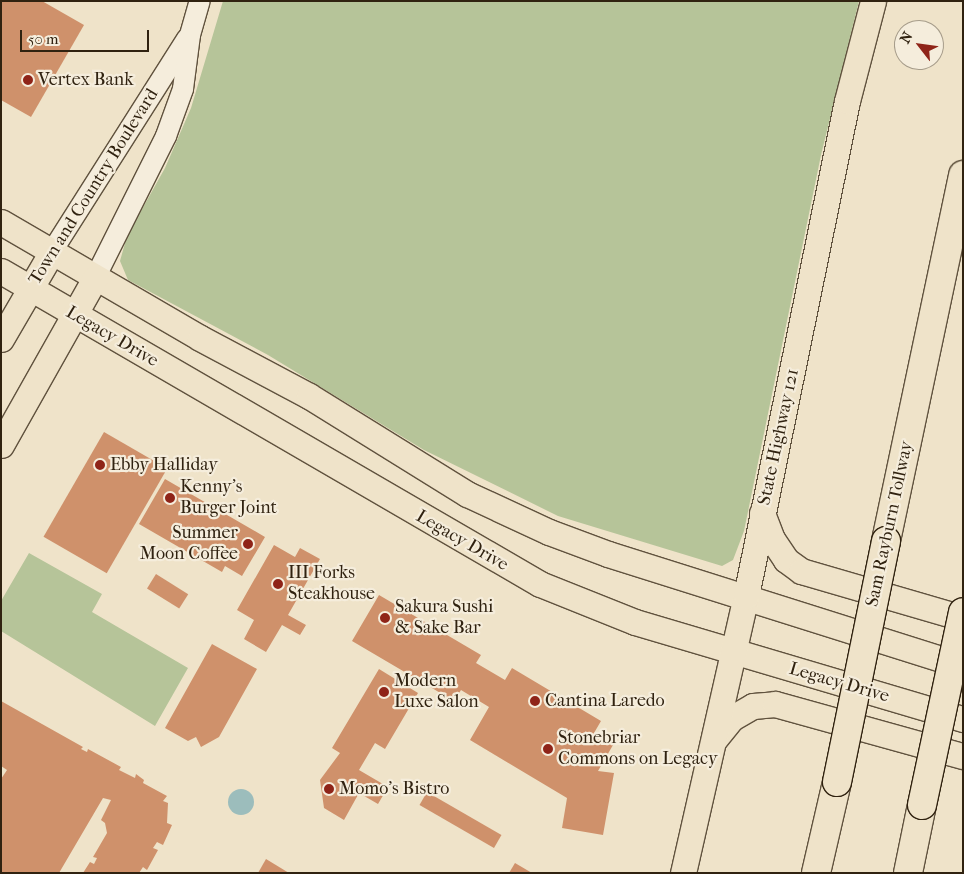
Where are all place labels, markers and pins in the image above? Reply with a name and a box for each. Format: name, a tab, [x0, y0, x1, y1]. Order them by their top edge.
place label: Vertex Bank	[38, 69, 134, 91]
marker: Vertex Bank	[22, 74, 34, 86]
place label: Ebby Halliday	[110, 454, 218, 476]
marker: Ebby Halliday	[94, 459, 106, 471]
place label: Kenny's Burger Joint	[180, 477, 277, 520]
marker: Kenny's Burger Joint	[164, 492, 176, 504]
place label: Summer Moon Coffee	[140, 523, 238, 566]
marker: Summer Moon Coffee	[242, 538, 254, 550]
place label: III Forks Steakhouse	[288, 563, 375, 606]
marker: III Forks Steakhouse	[272, 578, 284, 590]
place label: Sakura Sushi & Sake Bar	[395, 597, 493, 640]
marker: Sakura Sushi & Sake Bar	[379, 612, 391, 624]
place label: Modern Luxe Salon	[394, 671, 479, 714]
marker: Modern Luxe Salon	[378, 686, 390, 698]
place label: Cantina Laredo	[545, 690, 665, 712]
marker: Cantina Laredo	[529, 695, 541, 707]
place label: Stonebriar Commons on Legacy	[558, 728, 718, 771]
marker: Stonebriar Commons on Legacy	[542, 743, 554, 755]
place label: Momo's Bistro	[339, 778, 449, 800]
marker: Momo's Bistro	[323, 783, 335, 795]

